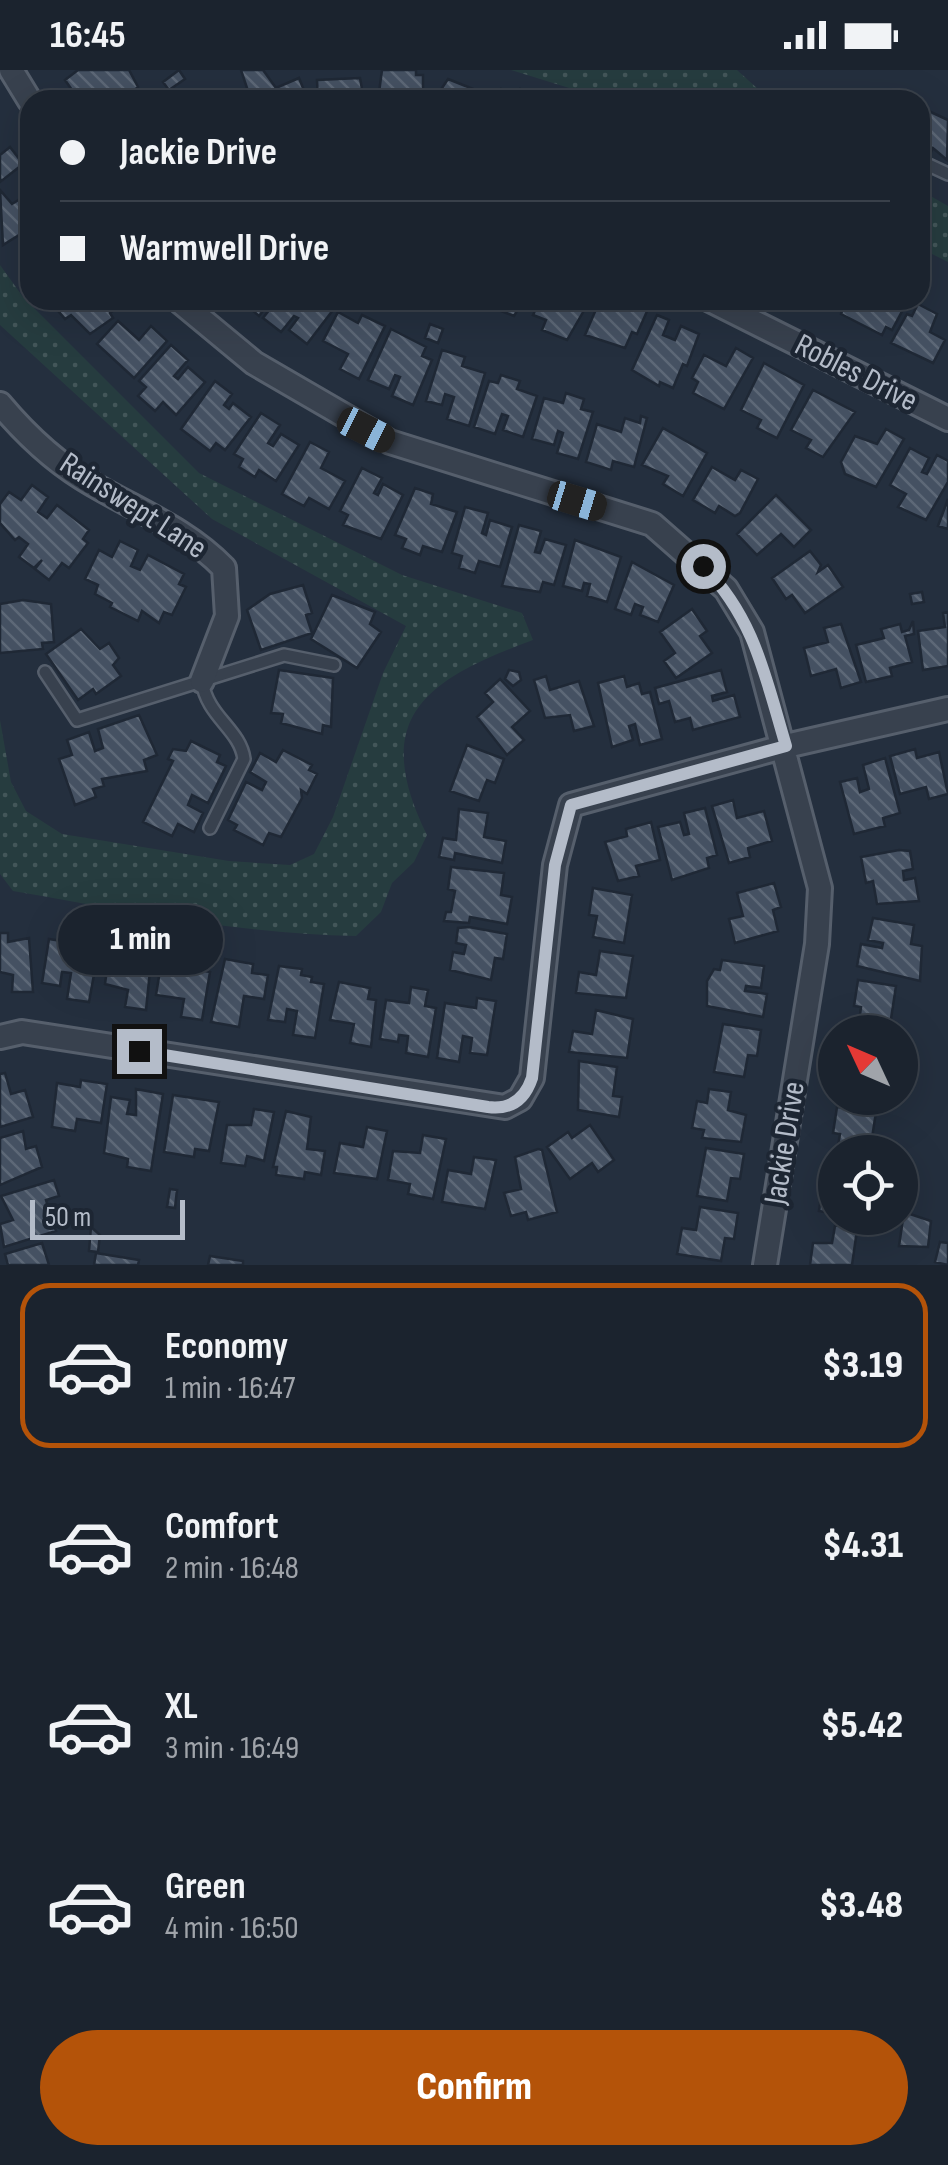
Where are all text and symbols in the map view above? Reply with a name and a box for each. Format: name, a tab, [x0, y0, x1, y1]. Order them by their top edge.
text: 16:45	[50, 13, 126, 58]
text: Jackie Drive	[120, 130, 277, 175]
text: Warmwell Drive	[120, 226, 329, 271]
street label: Robles Drive	[788, 326, 924, 420]
car	[332, 403, 400, 457]
street label: Rainswept Lane	[52, 444, 214, 568]
car	[544, 478, 610, 524]
route start	[681, 544, 726, 589]
callout: 1 min	[56, 906, 222, 976]
text: 1 min	[110, 920, 171, 959]
north arrow	[818, 1015, 918, 1115]
map controls	[818, 1015, 918, 1235]
route end	[117, 1029, 162, 1074]
street label: Jackie Drive	[756, 1079, 814, 1208]
button: locate	[818, 1135, 918, 1235]
scale bar	[30, 1195, 185, 1240]
text: 50 m	[45, 1201, 91, 1234]
icon: car	[45, 1321, 135, 1411]
text: Economy	[165, 1324, 288, 1369]
text: $3.19	[822, 1343, 903, 1388]
text: 1 min · 16:47	[165, 1369, 295, 1408]
icon: car	[45, 1501, 135, 1591]
text: Comfort	[165, 1504, 279, 1549]
text: $4.31	[822, 1523, 903, 1568]
text: 2 min · 16:48	[165, 1549, 299, 1588]
icon: car	[45, 1681, 135, 1771]
text: XL	[165, 1684, 198, 1729]
text: $5.42	[821, 1703, 903, 1748]
text: 3 min · 16:49	[165, 1729, 299, 1768]
icon: car	[45, 1861, 135, 1951]
text: Green	[165, 1864, 246, 1909]
text: $3.48	[819, 1883, 903, 1928]
text: 4 min · 16:50	[165, 1909, 299, 1948]
button: Confirm	[40, 2030, 908, 2145]

